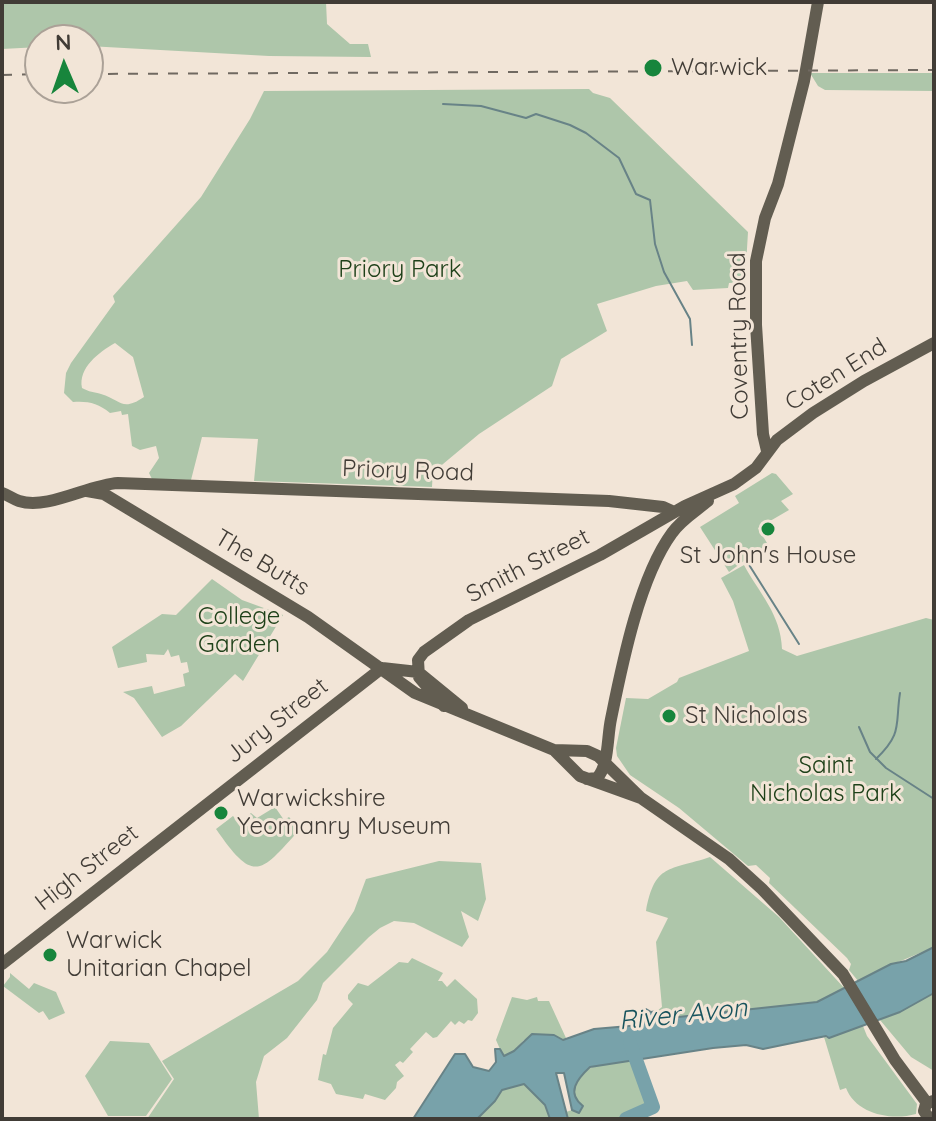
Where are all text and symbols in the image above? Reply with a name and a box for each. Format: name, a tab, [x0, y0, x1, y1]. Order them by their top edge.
north arrow	[24, 24, 104, 104]
text: N	[55, 28, 72, 56]
place label: Warwick	[671, 54, 767, 82]
marker: Warwick	[642, 57, 664, 79]
street label: Coventry Road	[723, 252, 755, 420]
park label: Priory Park	[338, 256, 462, 284]
street label: Coten End	[780, 333, 892, 417]
street label: Priory Road	[341, 454, 475, 488]
marker: St John's House	[759, 520, 777, 538]
street label: The Butts	[209, 523, 315, 603]
street label: Smith Street	[462, 523, 594, 609]
place label: St John's House	[680, 542, 856, 570]
park label: College Garden	[198, 603, 280, 659]
street label: Jury Street	[220, 672, 334, 770]
place label: St Nicholas	[685, 702, 808, 730]
marker: St Nicholas	[660, 707, 678, 725]
park label: Saint Nicholas Park	[750, 752, 902, 808]
place label: Warwickshire Yeomanry Museum	[237, 785, 451, 841]
marker: Warwickshire Yeomanry Museum	[212, 804, 230, 822]
street label: High Street	[30, 819, 144, 917]
place label: Warwick Unitarian Chapel	[66, 927, 252, 983]
marker: Warwick Unitarian Chapel	[41, 946, 59, 964]
water label: River Avon	[617, 993, 749, 1037]

